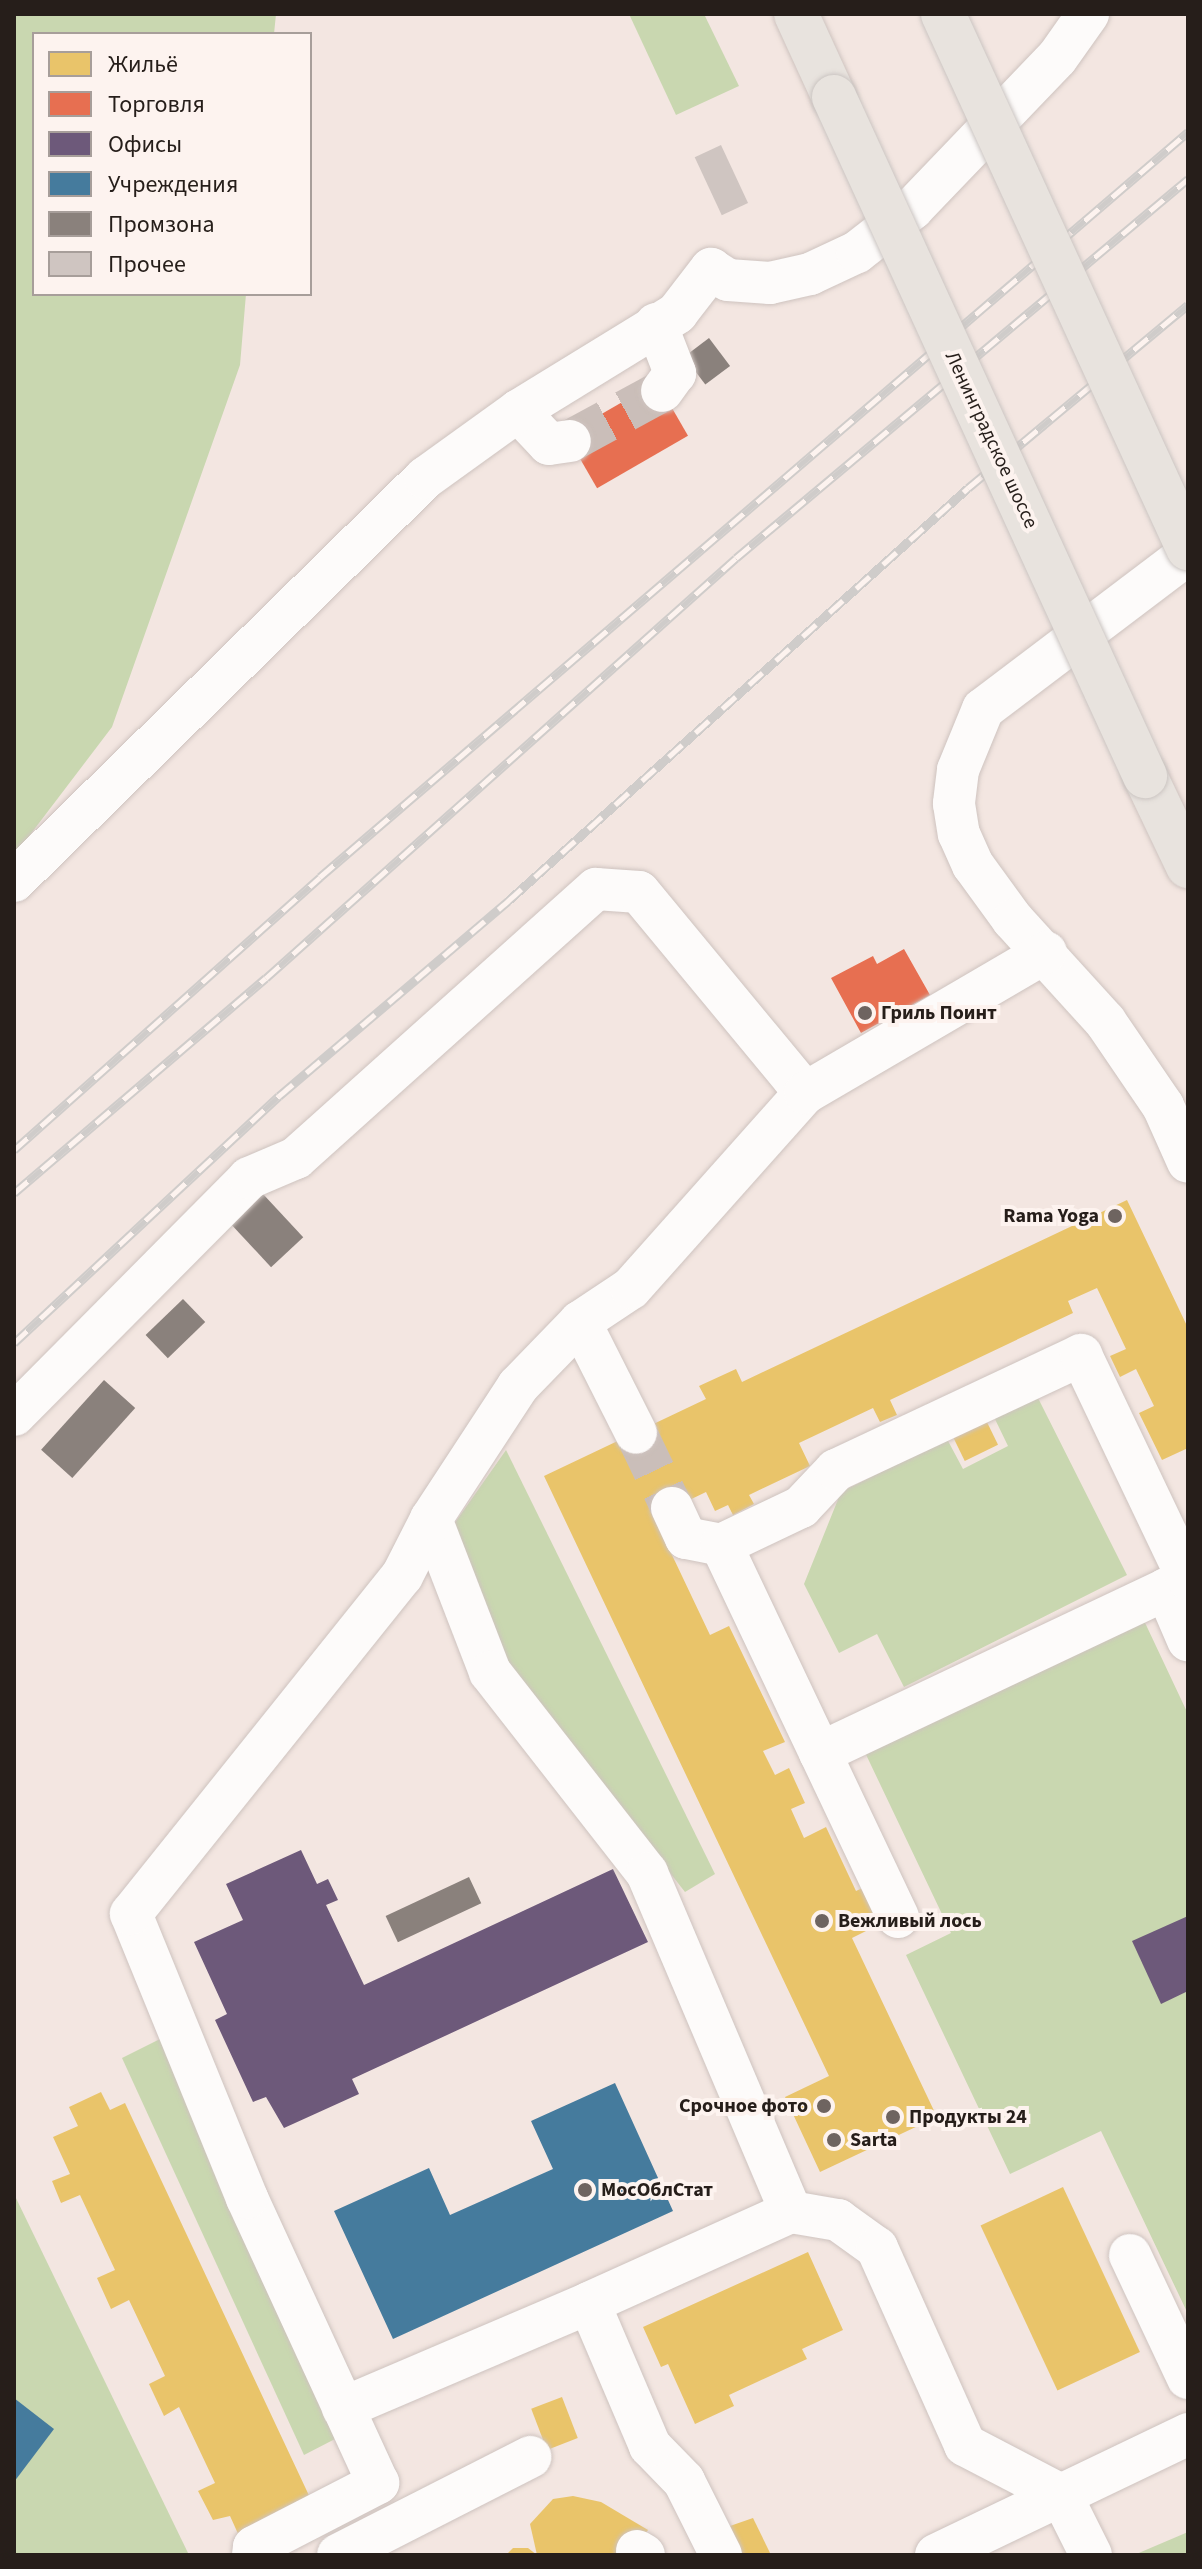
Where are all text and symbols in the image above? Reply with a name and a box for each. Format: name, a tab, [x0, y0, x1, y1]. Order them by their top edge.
legend	[32, 32, 312, 296]
text: Жильё	[108, 47, 178, 82]
text: Торговля	[108, 87, 205, 122]
text: Офисы	[108, 127, 182, 162]
text: Учреждения	[108, 167, 238, 202]
text: Промзона	[108, 207, 215, 242]
text: Прочее	[108, 247, 186, 282]
street label: Ленинградское шоссе	[939, 348, 1043, 532]
place label: Гриль Поинт	[881, 1001, 997, 1025]
marker: Гриль Поинт	[856, 1004, 874, 1022]
place label: Rama Yoga	[1003, 1204, 1099, 1228]
marker: Rama Yoga	[1106, 1207, 1124, 1225]
place label: Вежливый лось	[838, 1909, 982, 1933]
marker: Вежливый лось	[813, 1912, 831, 1930]
place label: Срочное фото	[679, 2094, 808, 2118]
marker: Срочное фото	[815, 2097, 833, 2115]
place label: Продукты 24	[909, 2105, 1027, 2129]
marker: Продукты 24	[884, 2108, 902, 2126]
place label: Sarta	[850, 2128, 897, 2152]
marker: Sarta	[825, 2131, 843, 2149]
place label: МосОблСтат	[601, 2178, 713, 2202]
marker: МосОблСтат	[576, 2181, 594, 2199]

